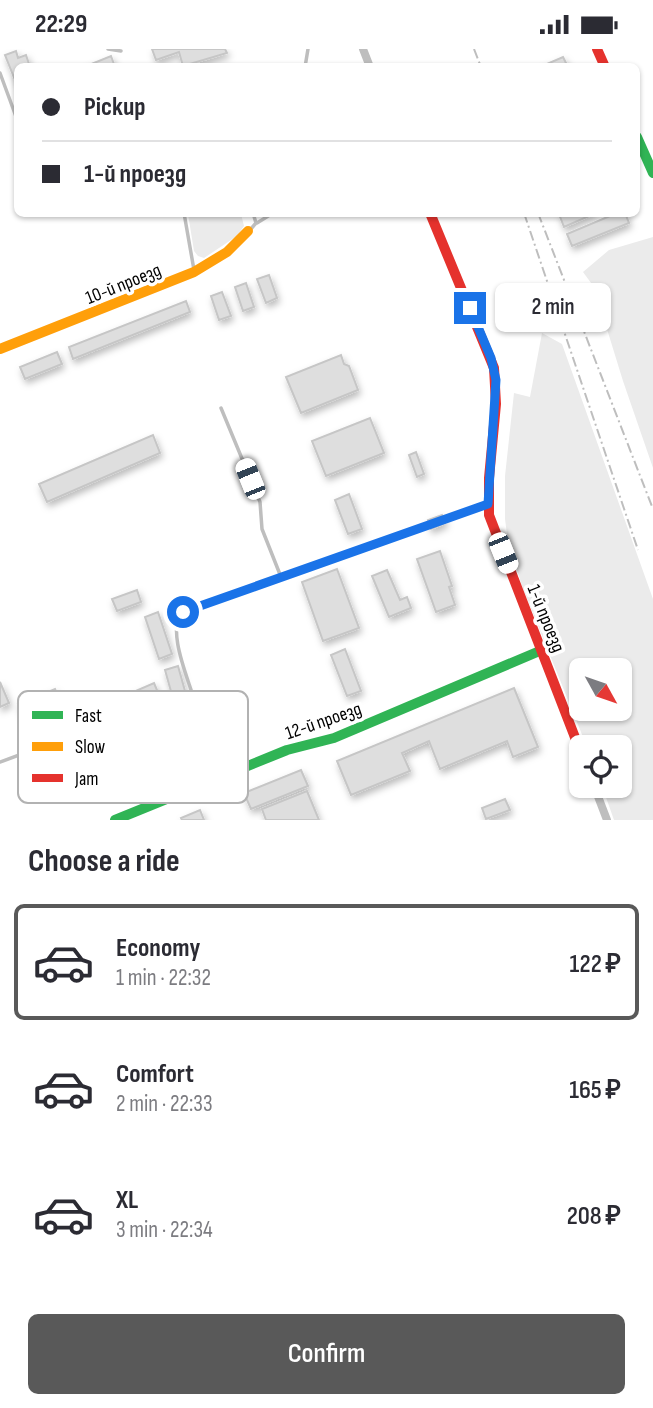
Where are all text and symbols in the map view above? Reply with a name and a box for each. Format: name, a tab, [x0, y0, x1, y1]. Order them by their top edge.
text: 22:29	[35, 9, 87, 40]
text: Pickup	[84, 92, 146, 123]
text: 1-й проезд	[84, 159, 186, 190]
street label: 10-й проезд	[82, 259, 165, 310]
callout: 2 min	[494, 283, 610, 333]
route end	[454, 292, 486, 324]
text: 2 min	[531, 293, 575, 321]
car	[233, 456, 268, 502]
car	[486, 530, 521, 576]
street label: 1-й проезд	[522, 581, 570, 656]
route start	[167, 596, 199, 628]
north arrow	[569, 658, 632, 721]
map controls	[569, 658, 632, 798]
legend	[18, 691, 248, 803]
street label: 12-й проезд	[282, 698, 365, 745]
text: Fast	[75, 705, 102, 728]
button: locate	[569, 735, 632, 798]
text: Slow	[75, 736, 105, 759]
text: Jam	[74, 768, 98, 791]
text: Choose a ride	[28, 842, 180, 881]
icon: car	[32, 931, 95, 994]
text: Economy	[116, 933, 200, 964]
text: 122 ₽	[570, 949, 621, 980]
text: 1 min · 22:32	[116, 964, 211, 992]
icon: car	[32, 1057, 95, 1120]
text: Comfort	[116, 1059, 194, 1090]
text: 165 ₽	[569, 1075, 621, 1106]
text: 2 min · 22:33	[116, 1090, 213, 1118]
icon: car	[32, 1183, 95, 1246]
text: XL	[116, 1185, 138, 1216]
text: 208 ₽	[567, 1201, 621, 1232]
text: 3 min · 22:34	[116, 1216, 213, 1244]
button: Confirm	[28, 1314, 625, 1394]

